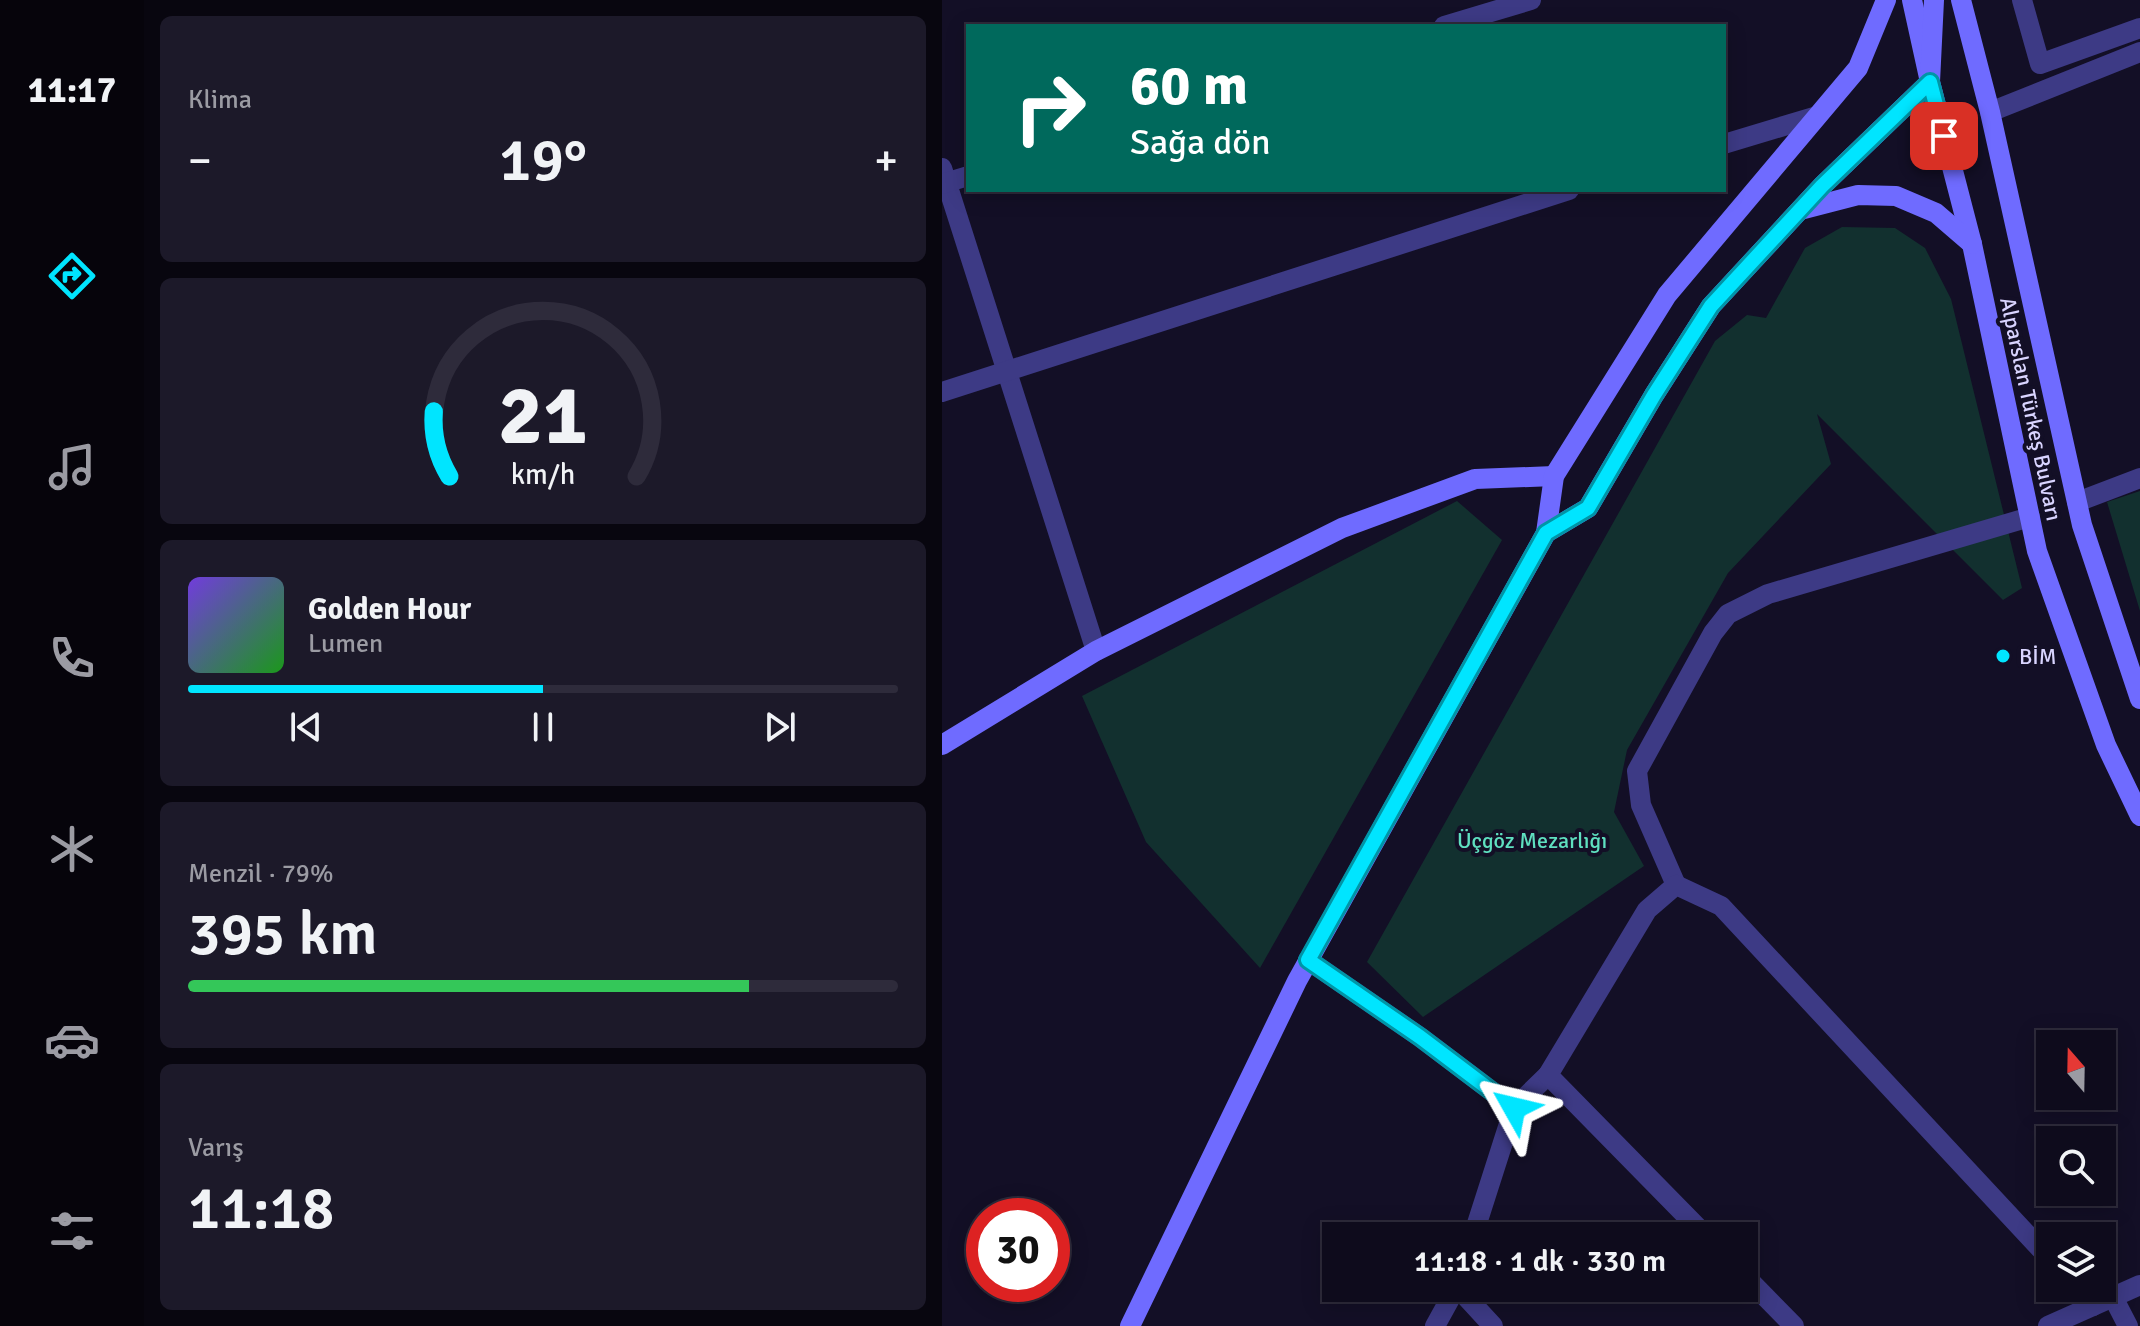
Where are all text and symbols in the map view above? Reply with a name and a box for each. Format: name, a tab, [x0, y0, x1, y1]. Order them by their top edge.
text: 60 m	[1130, 51, 1248, 120]
icon: right	[998, 56, 1102, 160]
text: 11:17	[28, 68, 116, 113]
text: Klima	[188, 84, 252, 116]
pin	[1910, 102, 1978, 170]
icon: arrive	[1922, 114, 1966, 158]
text: Sağa dön	[1130, 120, 1271, 165]
text: 19°	[499, 124, 587, 198]
text: −	[188, 134, 212, 188]
text: +	[874, 134, 898, 188]
icon: directions	[44, 248, 100, 304]
street label: Alparslan Türkeş Bulvarı	[1994, 295, 2068, 523]
text: 21	[498, 365, 588, 467]
icon: music	[44, 439, 100, 495]
text: km/h	[511, 457, 575, 492]
text: Golden Hour	[308, 591, 471, 628]
text: Lumen	[308, 628, 383, 660]
icon: phone	[44, 630, 100, 686]
place label: BİM	[2019, 643, 2057, 670]
marker: BİM	[1994, 647, 2012, 665]
icon: previous	[284, 705, 328, 749]
icon: pause	[521, 705, 565, 749]
icon: next	[758, 705, 802, 749]
icon: climate	[44, 821, 100, 877]
park label: Üçgöz Mezarlığı	[1457, 827, 1607, 854]
text: Menzil · 79%	[188, 858, 333, 890]
text: 395 km	[188, 898, 377, 972]
icon: car	[44, 1012, 100, 1068]
north arrow	[2036, 1030, 2116, 1110]
map controls	[2036, 1030, 2116, 1302]
position arrow	[1472, 1066, 1556, 1150]
button: search	[2036, 1126, 2116, 1206]
text: Varış	[188, 1132, 244, 1164]
text: 11:18	[188, 1172, 335, 1246]
speed limit sign: 30	[966, 1198, 1070, 1302]
icon: filters	[44, 1203, 100, 1259]
button: layers	[2036, 1222, 2116, 1302]
text: 11:18 · 1 dk · 330 m	[1414, 1243, 1666, 1280]

